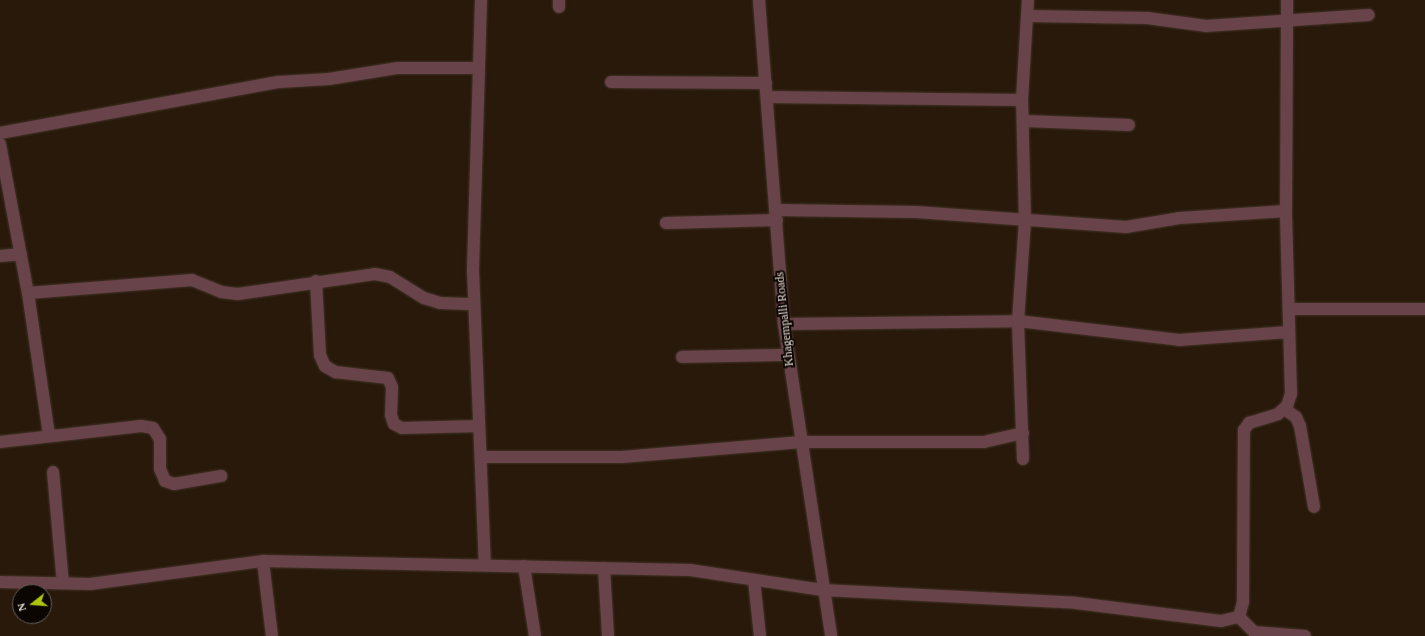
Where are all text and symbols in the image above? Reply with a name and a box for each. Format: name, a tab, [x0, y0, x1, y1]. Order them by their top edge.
street label: Khagempalli Roads	[773, 271, 797, 367]
north arrow	[12, 584, 52, 624]
text: N	[15, 602, 28, 613]

